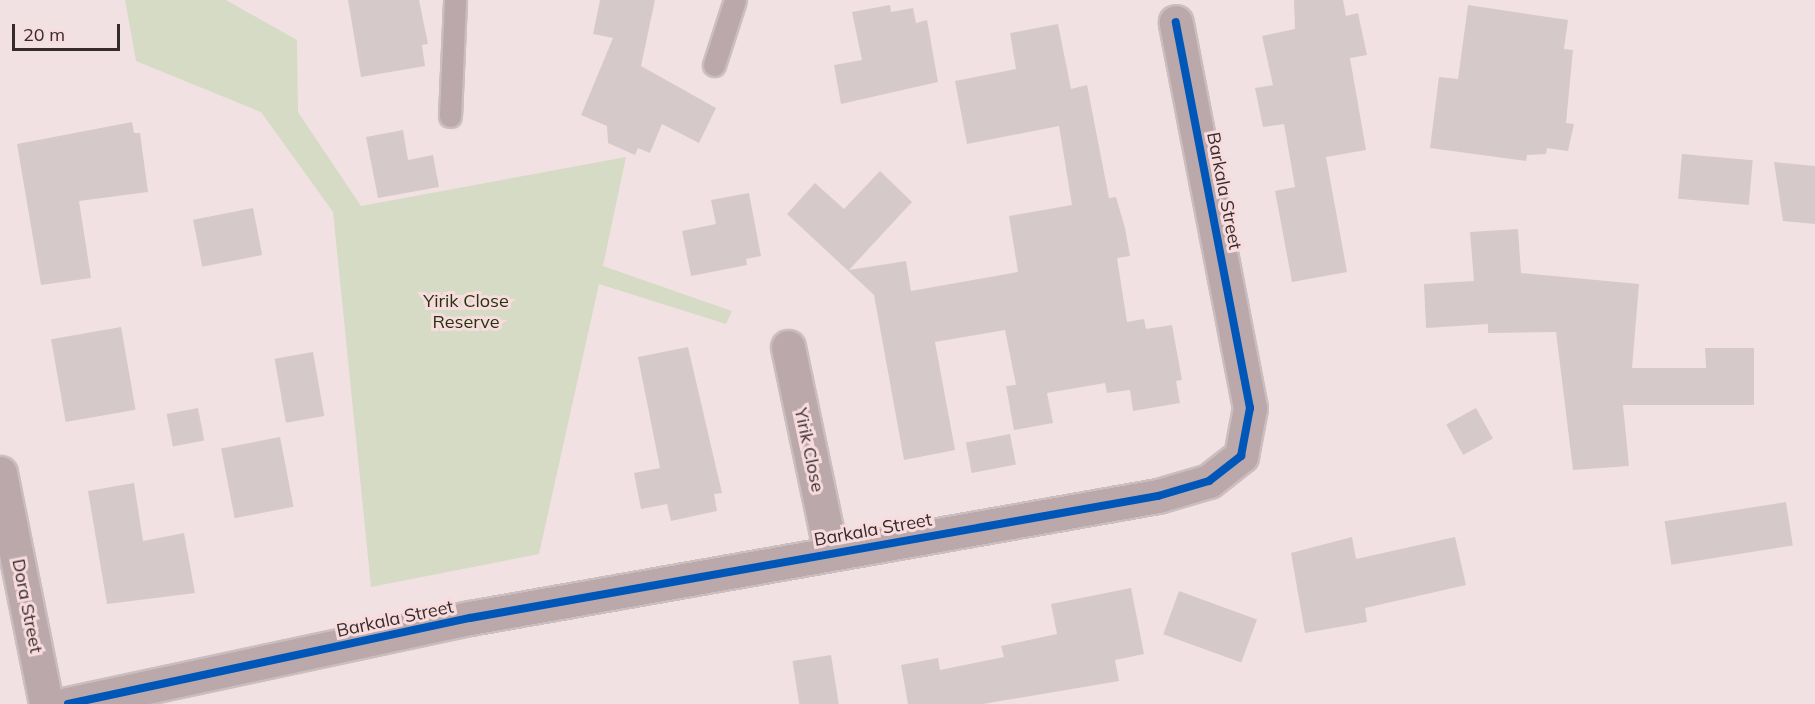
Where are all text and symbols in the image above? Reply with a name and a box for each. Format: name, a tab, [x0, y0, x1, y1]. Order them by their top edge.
scale bar	[15, 12, 123, 50]
text: 20 m	[23, 23, 65, 46]
street label: Barkala Street	[1202, 130, 1246, 252]
park label: Yirik Close Reserve	[423, 291, 509, 334]
street label: Yirik Close	[790, 406, 828, 494]
street label: Barkala Street	[812, 509, 934, 551]
street label: Dora Street	[7, 557, 47, 655]
street label: Barkala Street	[334, 596, 456, 642]

